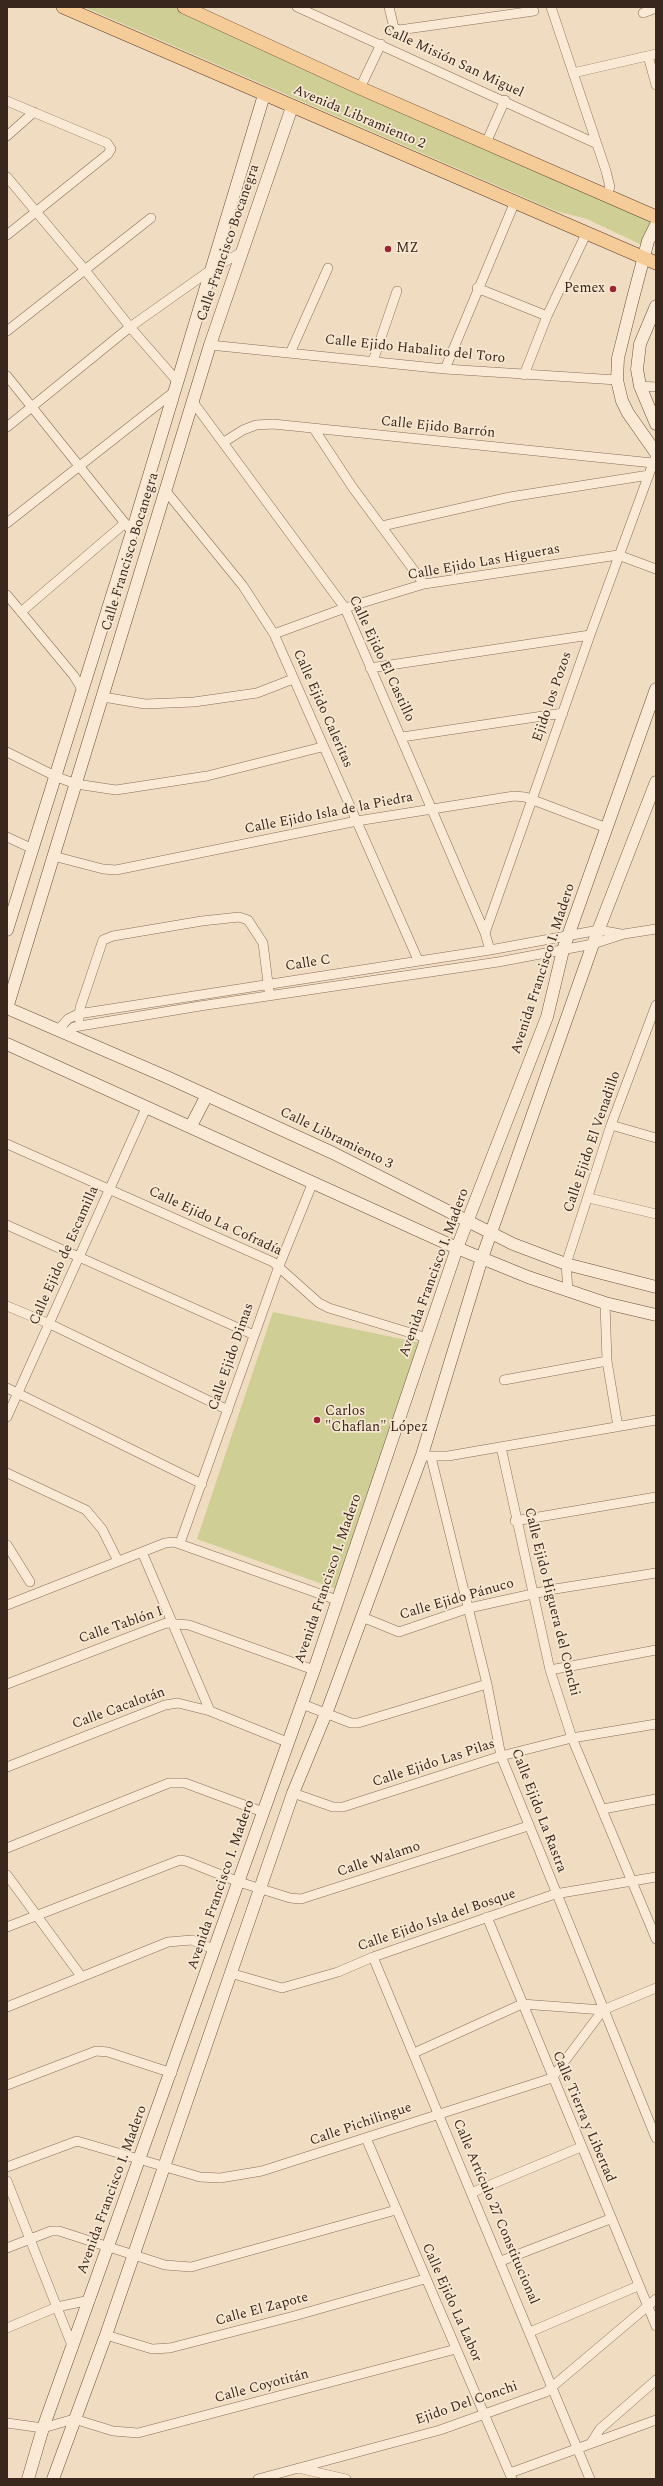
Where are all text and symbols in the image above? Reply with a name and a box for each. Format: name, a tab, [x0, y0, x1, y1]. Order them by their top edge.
street label: Calle Misión San Miguel	[380, 22, 526, 102]
street label: Avenida Libramiento 2	[290, 83, 428, 153]
street label: Calle Francisco Bocanegra	[194, 162, 264, 324]
place label: MZ	[396, 241, 418, 257]
marker: MZ	[383, 244, 393, 254]
place label: Pemex	[564, 281, 605, 297]
marker: Pemex	[608, 284, 618, 294]
street label: Calle Ejido Habalito del Toro	[324, 332, 506, 368]
street label: Calle Ejido Barrón	[380, 414, 496, 442]
street label: Calle Francisco Bocanegra	[99, 471, 163, 633]
street label: Calle Ejido Las Higueras	[407, 541, 561, 585]
street label: Calle Ejido El Castillo	[344, 593, 418, 725]
street label: Calle Ejido Caleritas	[288, 647, 356, 771]
street label: Ejido los Pozos	[530, 650, 576, 744]
street label: Calle Ejido Isla de la Piedra	[243, 789, 415, 839]
street label: Avenida Francisco I. Madero	[508, 882, 580, 1056]
street label: Calle C	[284, 952, 332, 976]
street label: Calle Ejido El Venadillo	[561, 1069, 625, 1215]
street label: Calle Libramiento 3	[277, 1104, 395, 1174]
street label: Calle Ejido de Escamilla	[27, 1184, 103, 1328]
street label: Calle Ejido La Cofradía	[145, 1184, 285, 1260]
street label: Avenida Francisco I. Madero	[397, 1186, 473, 1360]
street label: Calle Ejido Dimas	[206, 1301, 258, 1413]
place label: Carlos "Chaflan" López	[325, 1404, 428, 1436]
marker: Carlos "Chaflan" López	[312, 1415, 322, 1425]
street label: Avenida Francisco I. Madero	[292, 1492, 366, 1666]
street label: Calle Ejido Higuera del Conchi	[519, 1506, 583, 1698]
street label: Calle Ejido Pánuco	[398, 1576, 516, 1624]
street label: Calle Tablón I	[77, 1604, 165, 1648]
street label: Calle Cacalotán	[70, 1684, 168, 1734]
street label: Calle Ejido Las Pilas	[371, 1736, 497, 1792]
street label: Calle Ejido La Rastra	[507, 1747, 569, 1875]
street label: Avenida Francisco I. Madero	[185, 1798, 259, 1972]
street label: Calle Walamo	[335, 1839, 423, 1881]
street label: Calle Ejido Isla del Bosque	[356, 1886, 518, 1956]
street label: Calle Tierra y Libertad	[548, 2049, 618, 2185]
street label: Calle Pichilingue	[308, 2100, 414, 2150]
street label: Avenida Francisco I. Madero	[75, 2103, 151, 2277]
street label: Calle Artículo 27 Constitucional	[448, 2117, 542, 2307]
street label: Calle Ejido La Labor	[417, 2241, 485, 2365]
street label: Calle El Zapote	[214, 2290, 310, 2330]
street label: Calle Coyotitán	[213, 2366, 311, 2408]
street label: Ejido Del Conchi	[414, 2379, 520, 2429]

